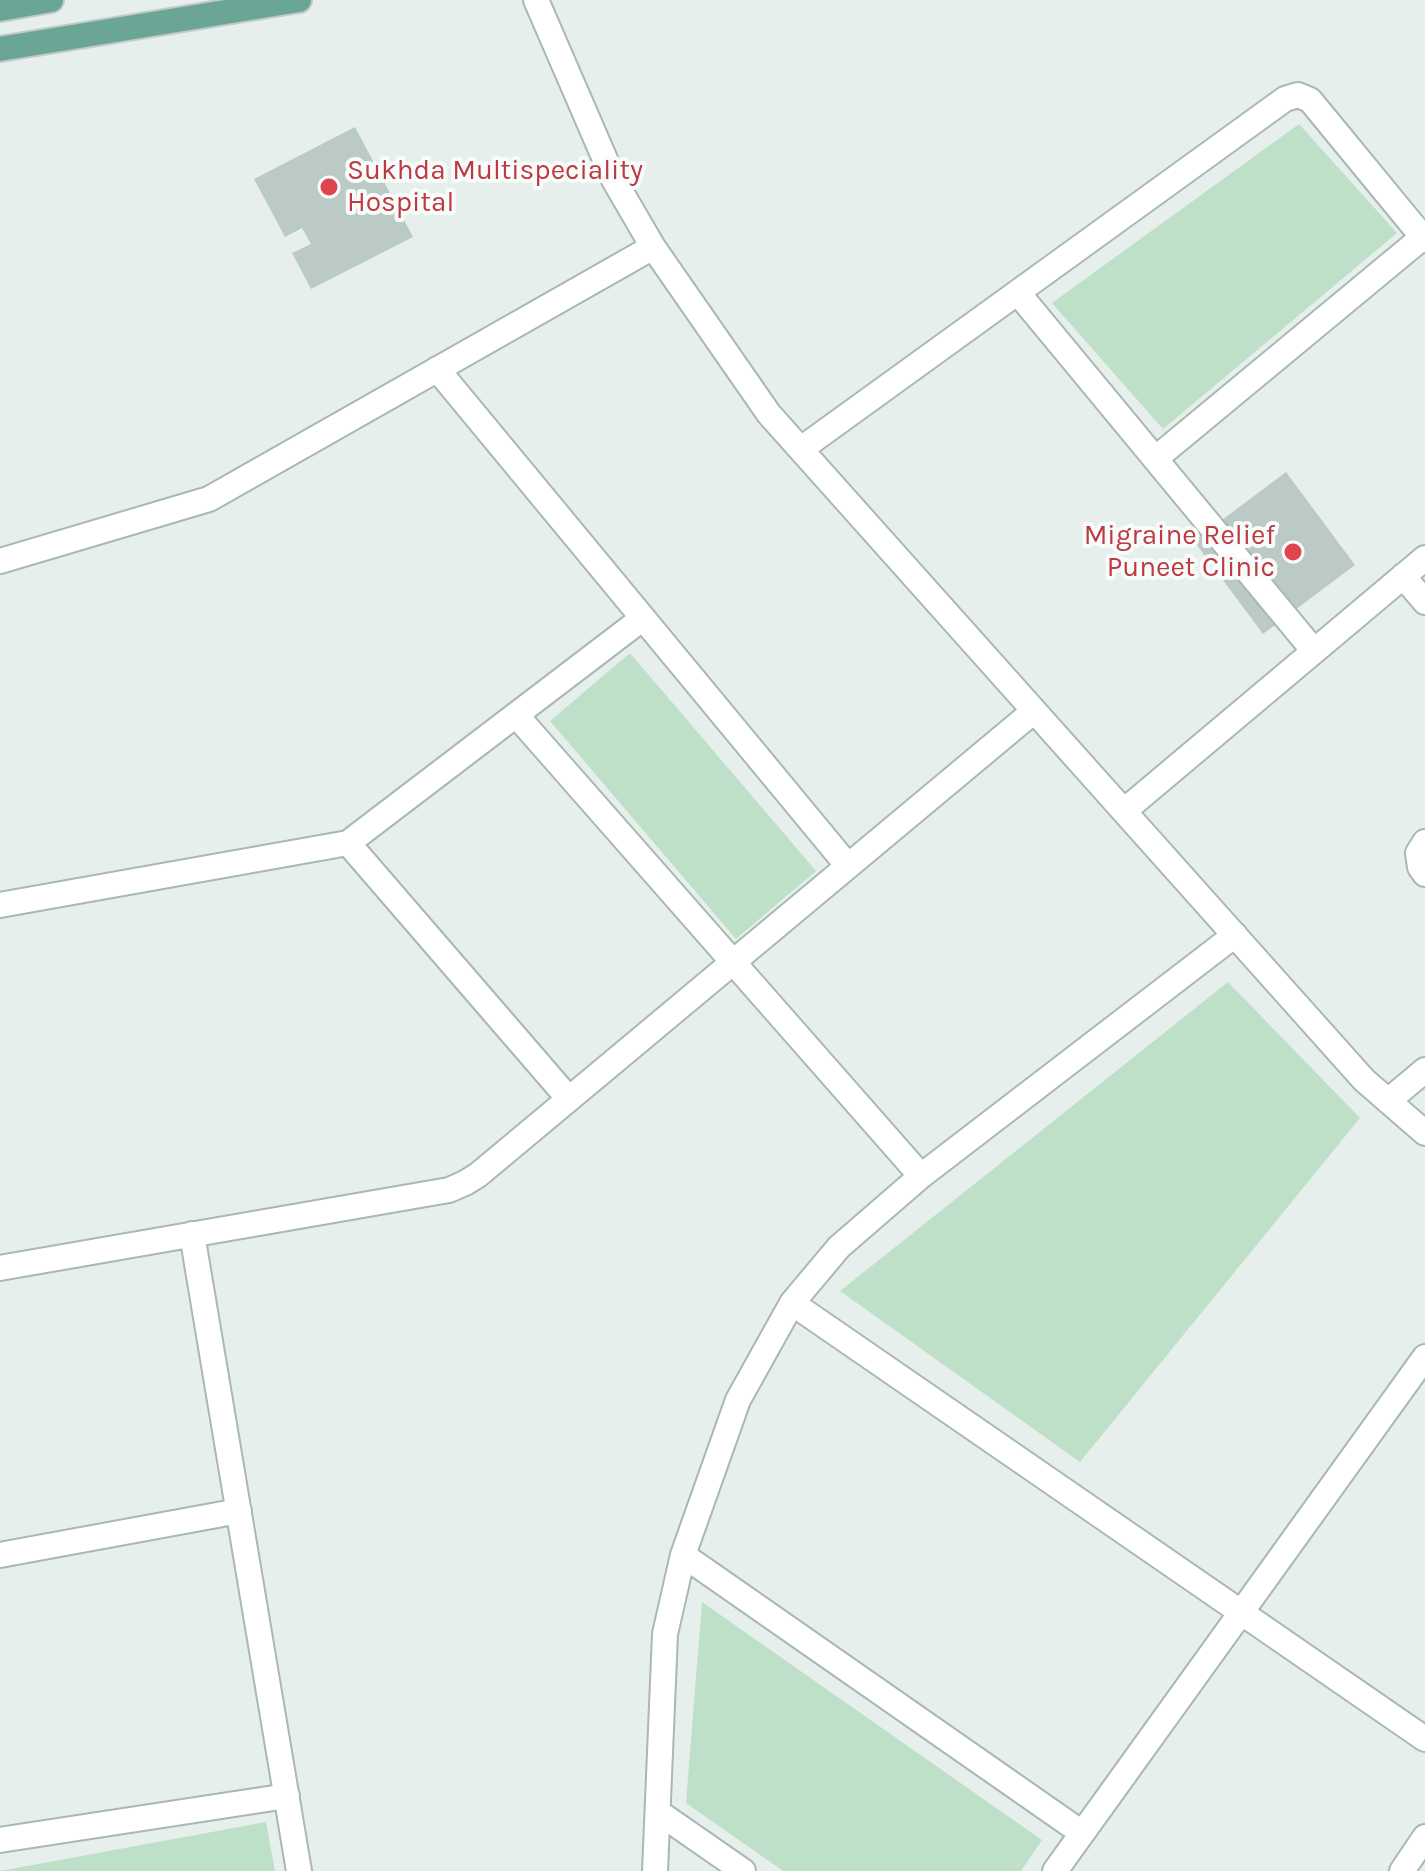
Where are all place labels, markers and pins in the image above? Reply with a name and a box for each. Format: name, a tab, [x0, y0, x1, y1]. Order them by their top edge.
place label: Sukhda Multispeciality Hospital	[347, 154, 643, 220]
marker: Sukhda Multispeciality Hospital	[318, 176, 340, 198]
place label: Migraine Relief Puneet Clinic	[1084, 519, 1275, 585]
marker: Migraine Relief Puneet Clinic	[1282, 541, 1304, 563]

